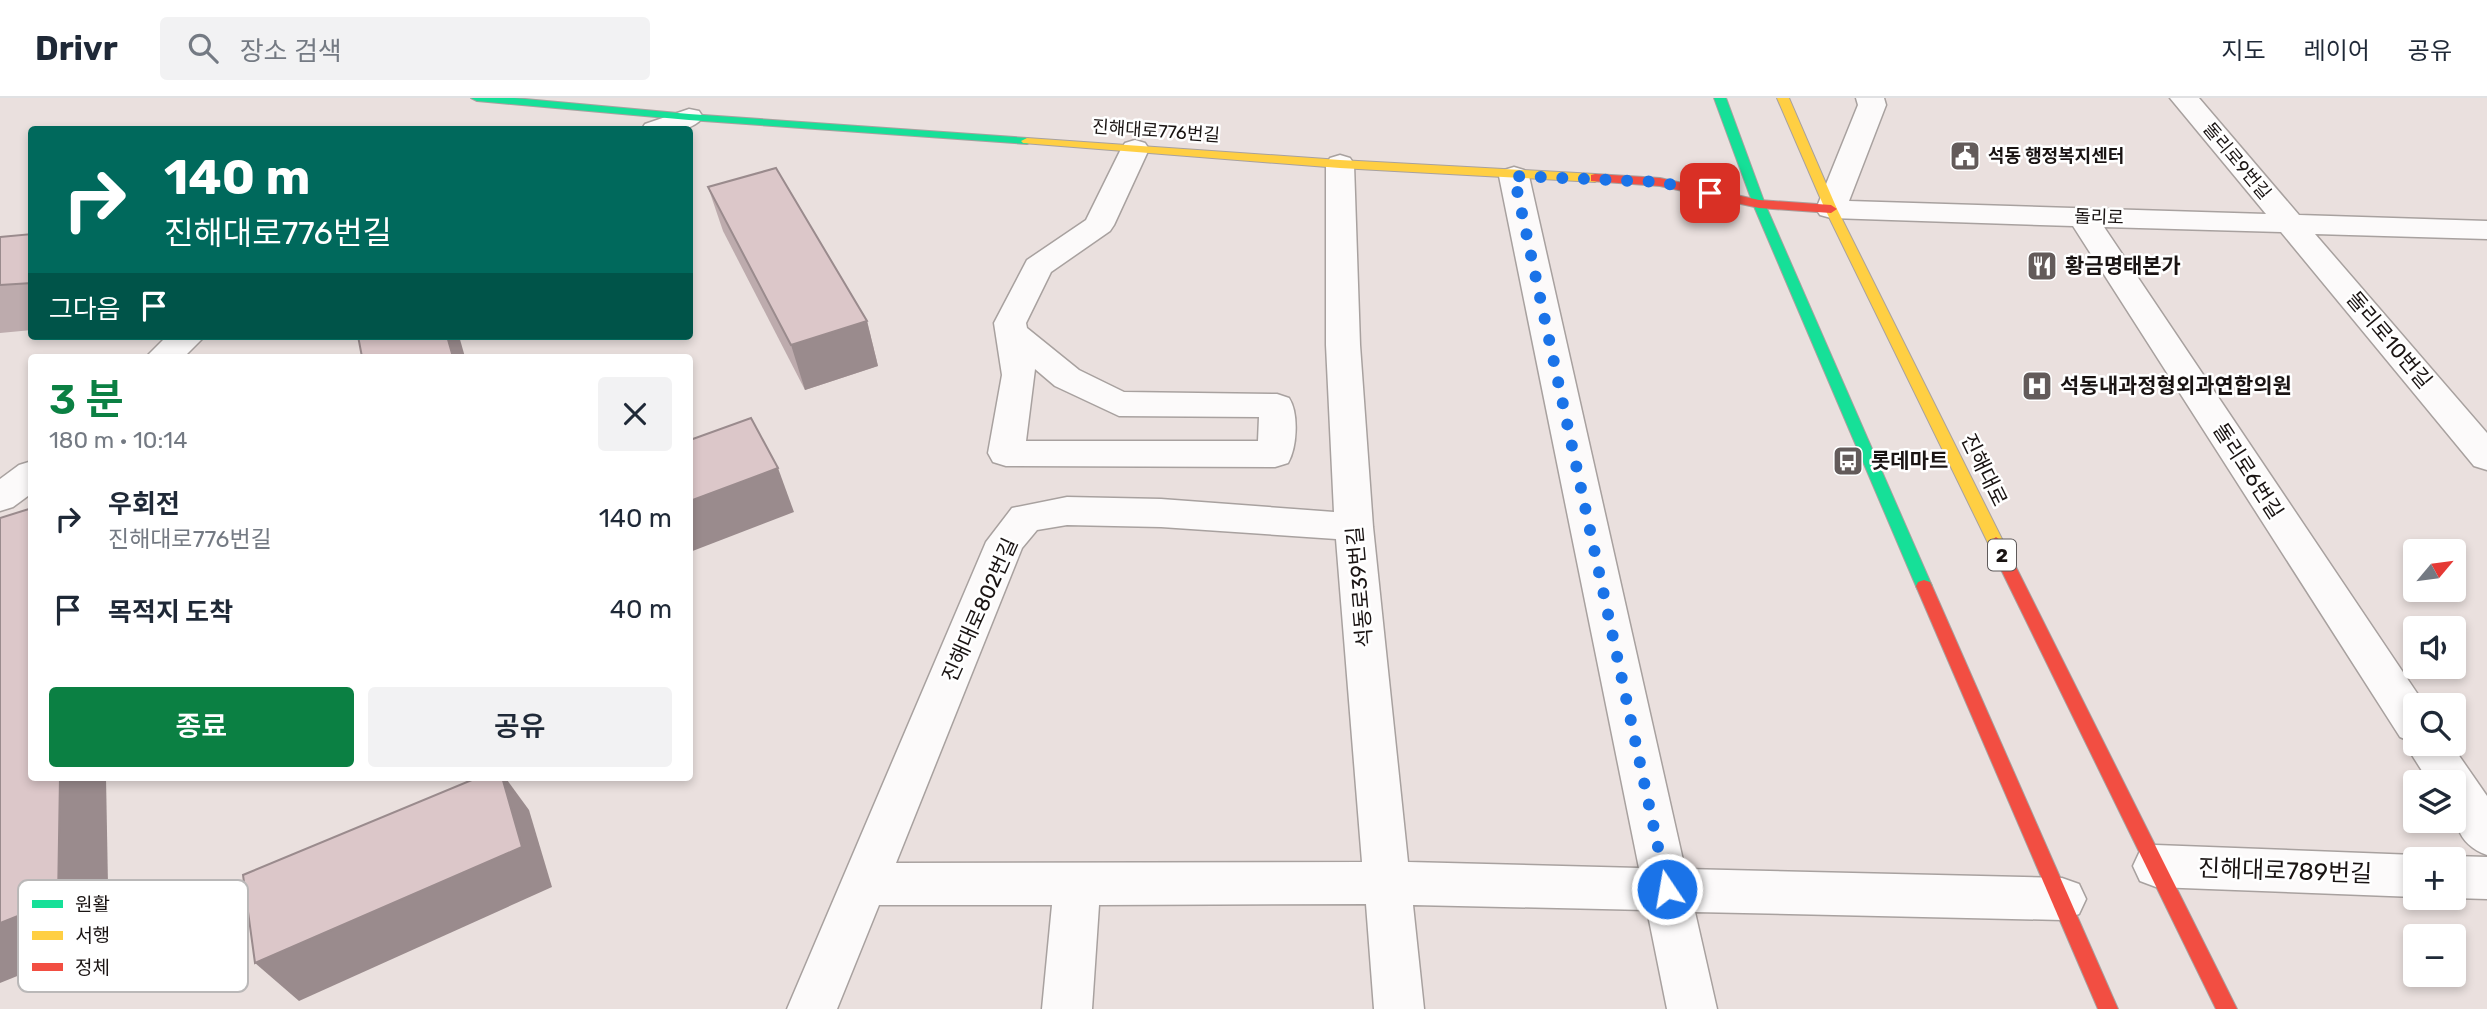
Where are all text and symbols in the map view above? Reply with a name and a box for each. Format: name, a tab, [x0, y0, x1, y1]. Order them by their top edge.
search box	[160, 17, 650, 80]
text: Drivr	[35, 29, 118, 68]
icon: search	[184, 29, 222, 67]
text: 장소 검색	[240, 36, 342, 67]
text: 지도	[2221, 37, 2266, 65]
text: 레이어	[2304, 37, 2370, 65]
text: 공유	[2408, 37, 2452, 65]
street label: 진해대로776번길	[1091, 116, 1221, 146]
street label: 돌리로9번길	[2199, 118, 2275, 204]
public building icon: 석동 행정복지센터	[1948, 139, 1982, 173]
place label: 석동 행정복지센터	[1988, 145, 2124, 167]
text: 140 m	[164, 148, 310, 206]
icon: right	[49, 154, 140, 245]
pin	[1680, 163, 1740, 223]
icon: arrive	[1691, 174, 1729, 212]
street label: 돌리로	[2074, 205, 2124, 229]
text: 진해대로776번길	[164, 214, 392, 252]
restaurant icon: 황금명태본가	[2025, 249, 2059, 283]
place label: 황금명태본가	[2065, 253, 2181, 278]
street label: 돌리로10번길	[2342, 286, 2437, 393]
icon: arrive	[135, 287, 173, 325]
text: 그다음	[49, 294, 121, 325]
hospital icon: 석동내과정형외과연합의원	[2020, 369, 2054, 403]
place label: 석동내과정형외과연합의원	[2060, 373, 2292, 398]
text: 3 분	[49, 375, 124, 425]
button: close	[598, 377, 672, 451]
street label: 돌리로6번길	[2208, 418, 2289, 523]
text: 180 m · 10:14	[49, 426, 187, 454]
street label: 진해대로	[1956, 430, 2013, 510]
bus stop icon: 롯데마트	[1831, 444, 1865, 478]
place label: 롯데마트	[1871, 448, 1948, 473]
text: 우회전	[108, 489, 180, 520]
icon: right	[49, 500, 87, 538]
text: 140 m	[599, 503, 672, 534]
text: 진해대로776번길	[108, 525, 272, 553]
street label: 석동로39번길	[1342, 525, 1377, 649]
street label: 진해대로802번길	[937, 534, 1022, 686]
north arrow	[2403, 539, 2466, 602]
map controls	[2403, 539, 2466, 987]
road number: 2	[1988, 540, 2016, 570]
icon: arrive	[49, 591, 87, 629]
text: 40 m	[610, 594, 672, 625]
text: 목적지 도착	[108, 597, 233, 628]
button: sound	[2403, 616, 2466, 679]
button: 종료	[49, 687, 354, 767]
button: 공유	[368, 687, 672, 767]
button: search	[2403, 693, 2466, 756]
button: layers	[2403, 770, 2466, 833]
button: +	[2403, 847, 2466, 910]
position arrow	[1630, 852, 1704, 926]
street label: 진해대로789번길	[2197, 854, 2373, 888]
legend	[18, 880, 248, 992]
text: 원활	[75, 893, 110, 916]
text: 서행	[75, 924, 110, 947]
button: −	[2403, 924, 2466, 987]
text: 정체	[75, 956, 110, 979]

